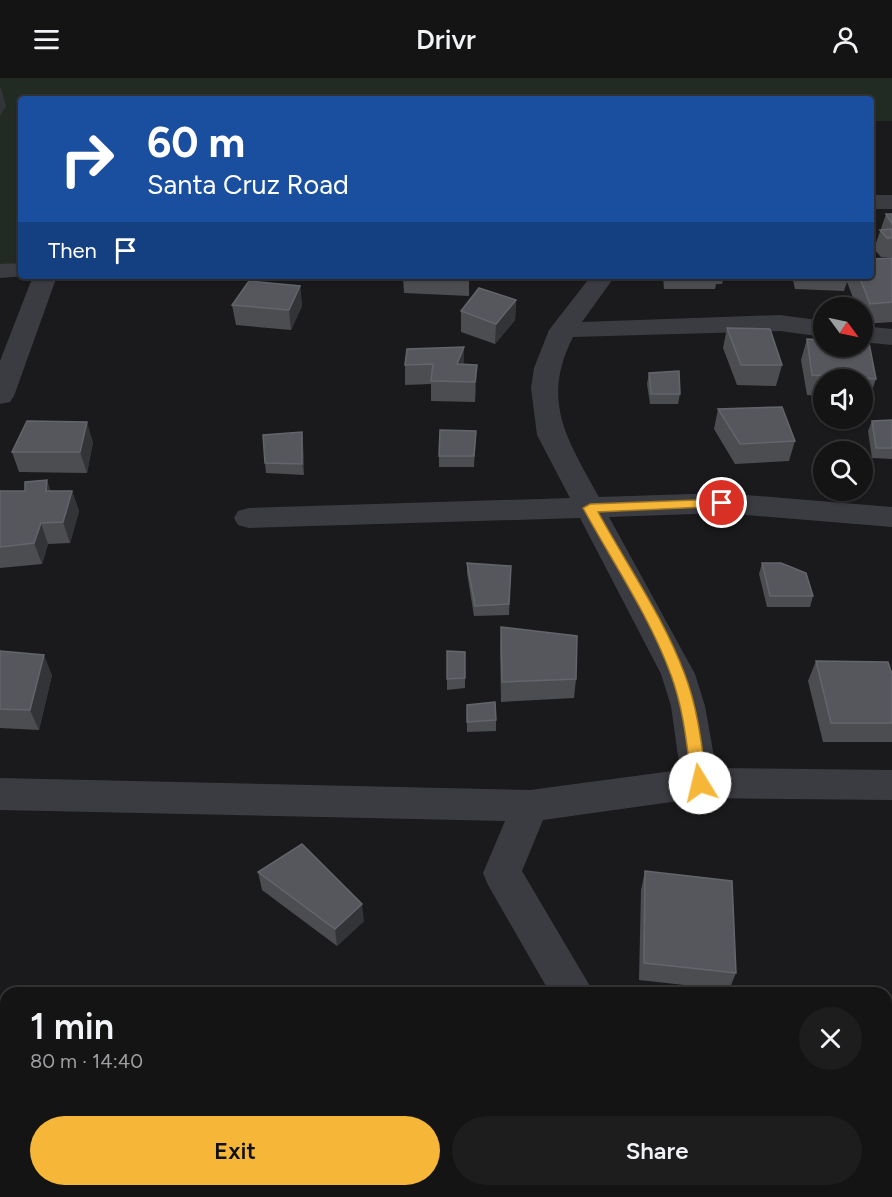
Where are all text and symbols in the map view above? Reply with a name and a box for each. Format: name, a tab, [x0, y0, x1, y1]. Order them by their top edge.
icon: menu	[30, 23, 63, 56]
text: Drivr	[416, 23, 476, 56]
icon: person	[829, 23, 862, 56]
text: 60 m	[147, 117, 245, 168]
icon: right	[48, 120, 126, 198]
text: Santa Cruz Road	[147, 168, 349, 201]
icon: arrive	[109, 234, 142, 267]
text: Then	[48, 237, 97, 264]
north arrow	[813, 297, 873, 357]
map controls	[813, 297, 873, 501]
button: sound	[813, 369, 873, 429]
button: search	[813, 441, 873, 501]
pin	[696, 477, 747, 528]
icon: arrive	[705, 486, 738, 519]
position arrow	[668, 751, 732, 815]
text: 1 min	[30, 1005, 114, 1048]
button: close	[799, 1007, 862, 1070]
text: 80 m · 14:40	[30, 1049, 143, 1073]
button: Exit	[30, 1116, 440, 1185]
button: Share	[452, 1116, 862, 1185]

